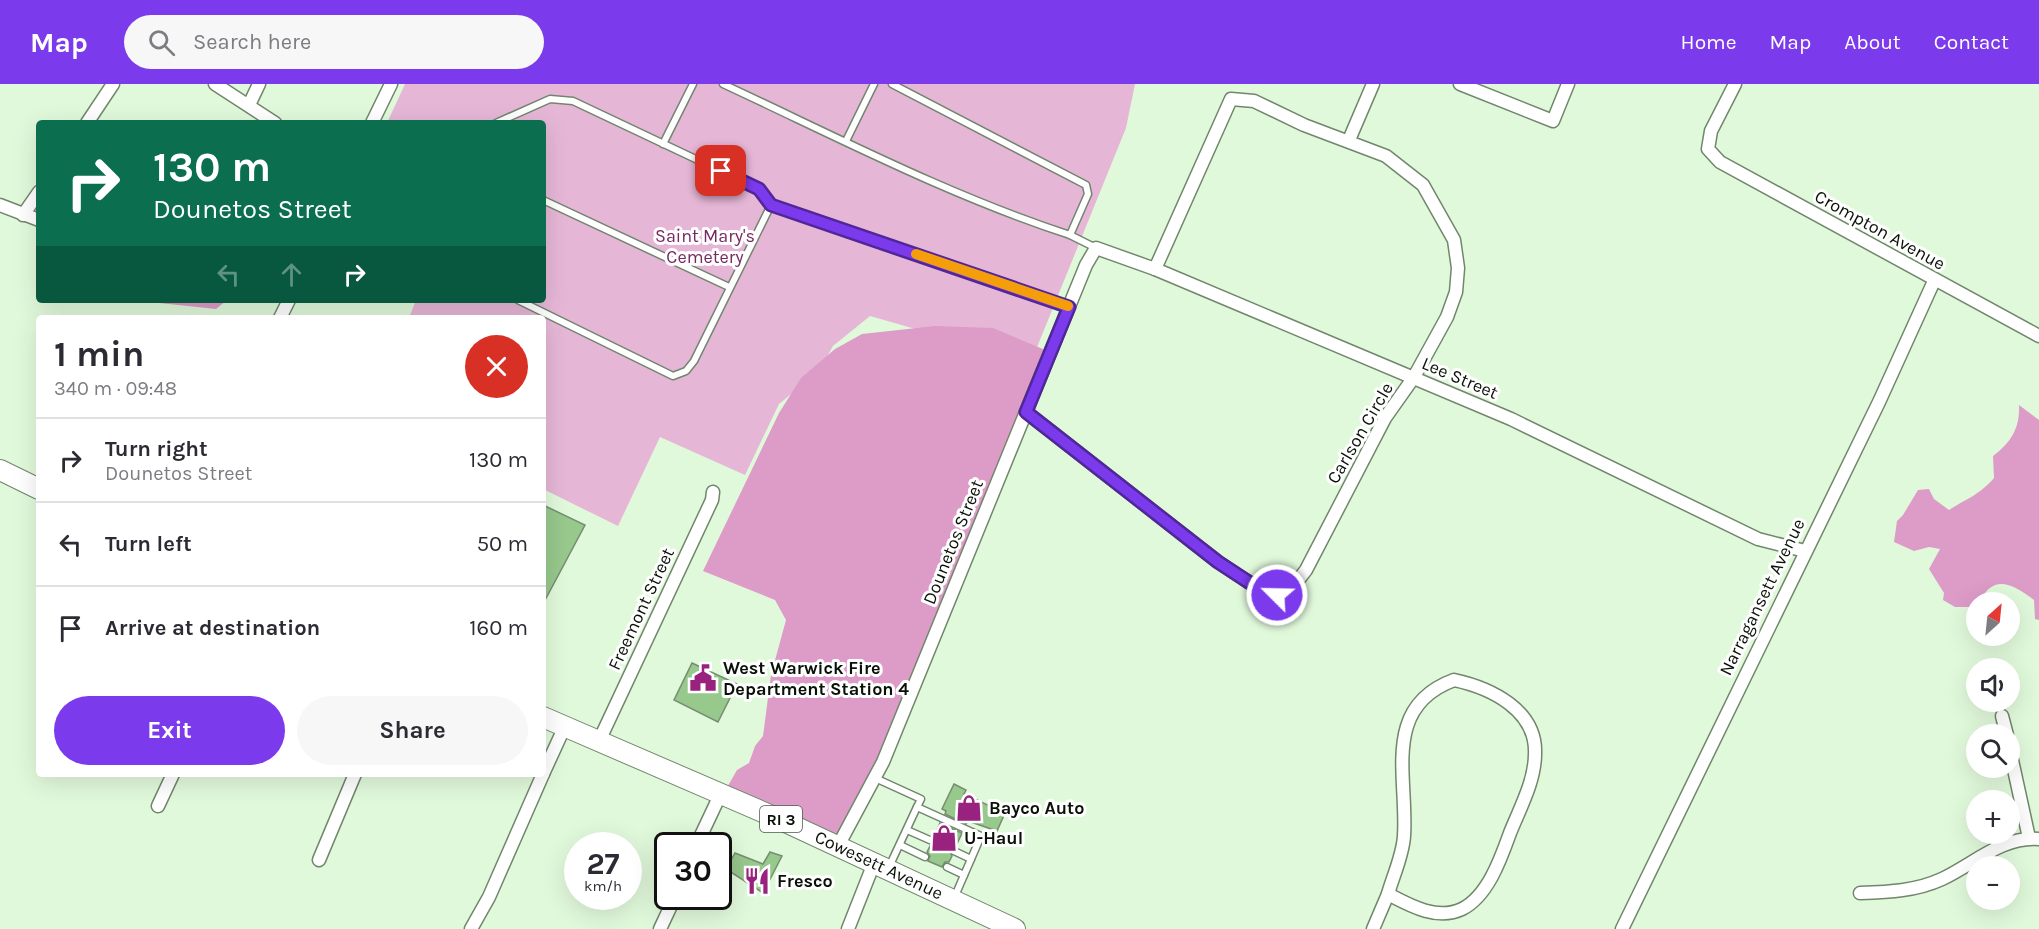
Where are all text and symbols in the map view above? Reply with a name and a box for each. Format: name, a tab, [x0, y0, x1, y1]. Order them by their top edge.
search box	[124, 15, 544, 69]
text: Map	[30, 26, 88, 59]
icon: search	[145, 26, 178, 59]
text: Search here	[193, 29, 311, 55]
text: Home	[1681, 30, 1737, 54]
text: Map	[1770, 30, 1811, 54]
text: About	[1844, 30, 1901, 54]
text: Contact	[1934, 30, 2009, 54]
text: 130 m	[153, 142, 271, 192]
icon: right	[54, 144, 132, 222]
pin	[695, 145, 746, 196]
icon: arrive	[704, 154, 737, 187]
street label: Crompton Avenue	[1811, 185, 1949, 275]
text: Dounetos Street	[153, 193, 352, 225]
park label: Saint Mary's Cemetery	[655, 225, 755, 268]
icon: left	[212, 258, 245, 291]
icon: ahead	[275, 258, 308, 291]
icon: right	[338, 258, 371, 291]
text: 1 min	[54, 333, 144, 375]
button: close	[465, 335, 528, 398]
street label: Lee Street	[1419, 352, 1502, 404]
text: 340 m · 09:48	[54, 377, 177, 400]
street label: Carlson Circle	[1322, 378, 1398, 488]
text: Turn right	[105, 436, 208, 462]
icon: right	[54, 444, 87, 477]
text: 130 m	[469, 447, 528, 473]
text: Dounetos Street	[105, 462, 252, 485]
street label: Dounetos Street	[918, 476, 988, 608]
street label: Narragansett Avenue	[1714, 515, 1810, 679]
icon: left	[54, 528, 87, 561]
text: Turn left	[105, 531, 192, 557]
text: 50 m	[477, 531, 528, 557]
street label: Freemont Street	[603, 544, 679, 674]
position arrow	[1245, 563, 1309, 627]
north arrow	[1966, 592, 2020, 646]
map controls	[1966, 592, 2020, 910]
icon: arrive	[54, 612, 87, 645]
text: Arrive at destination	[105, 615, 320, 641]
text: 160 m	[469, 615, 528, 641]
place label: West Warwick Fire Department Station 4	[723, 657, 909, 700]
button: sound	[1966, 658, 2020, 712]
public building icon: West Warwick Fire Department Station 4	[688, 663, 718, 693]
button: Exit	[54, 696, 285, 765]
button: Share	[297, 696, 528, 765]
button: search	[1966, 724, 2020, 778]
button: +	[1966, 790, 2020, 844]
shop icon: Bayco Auto	[954, 793, 984, 823]
place label: Bayco Auto	[989, 797, 1084, 819]
road number: RI 3	[760, 806, 802, 832]
shop icon: U-Haul	[929, 823, 959, 853]
street label: Cowesett Avenue	[811, 826, 947, 904]
place label: U-Haul	[964, 827, 1023, 849]
speed limit sign: 30	[654, 832, 732, 910]
text: 27	[586, 846, 620, 882]
button: −	[1966, 856, 2020, 910]
restaurant icon: Fresco	[742, 866, 772, 896]
place label: Fresco	[777, 870, 833, 892]
text: km/h	[584, 877, 622, 895]

